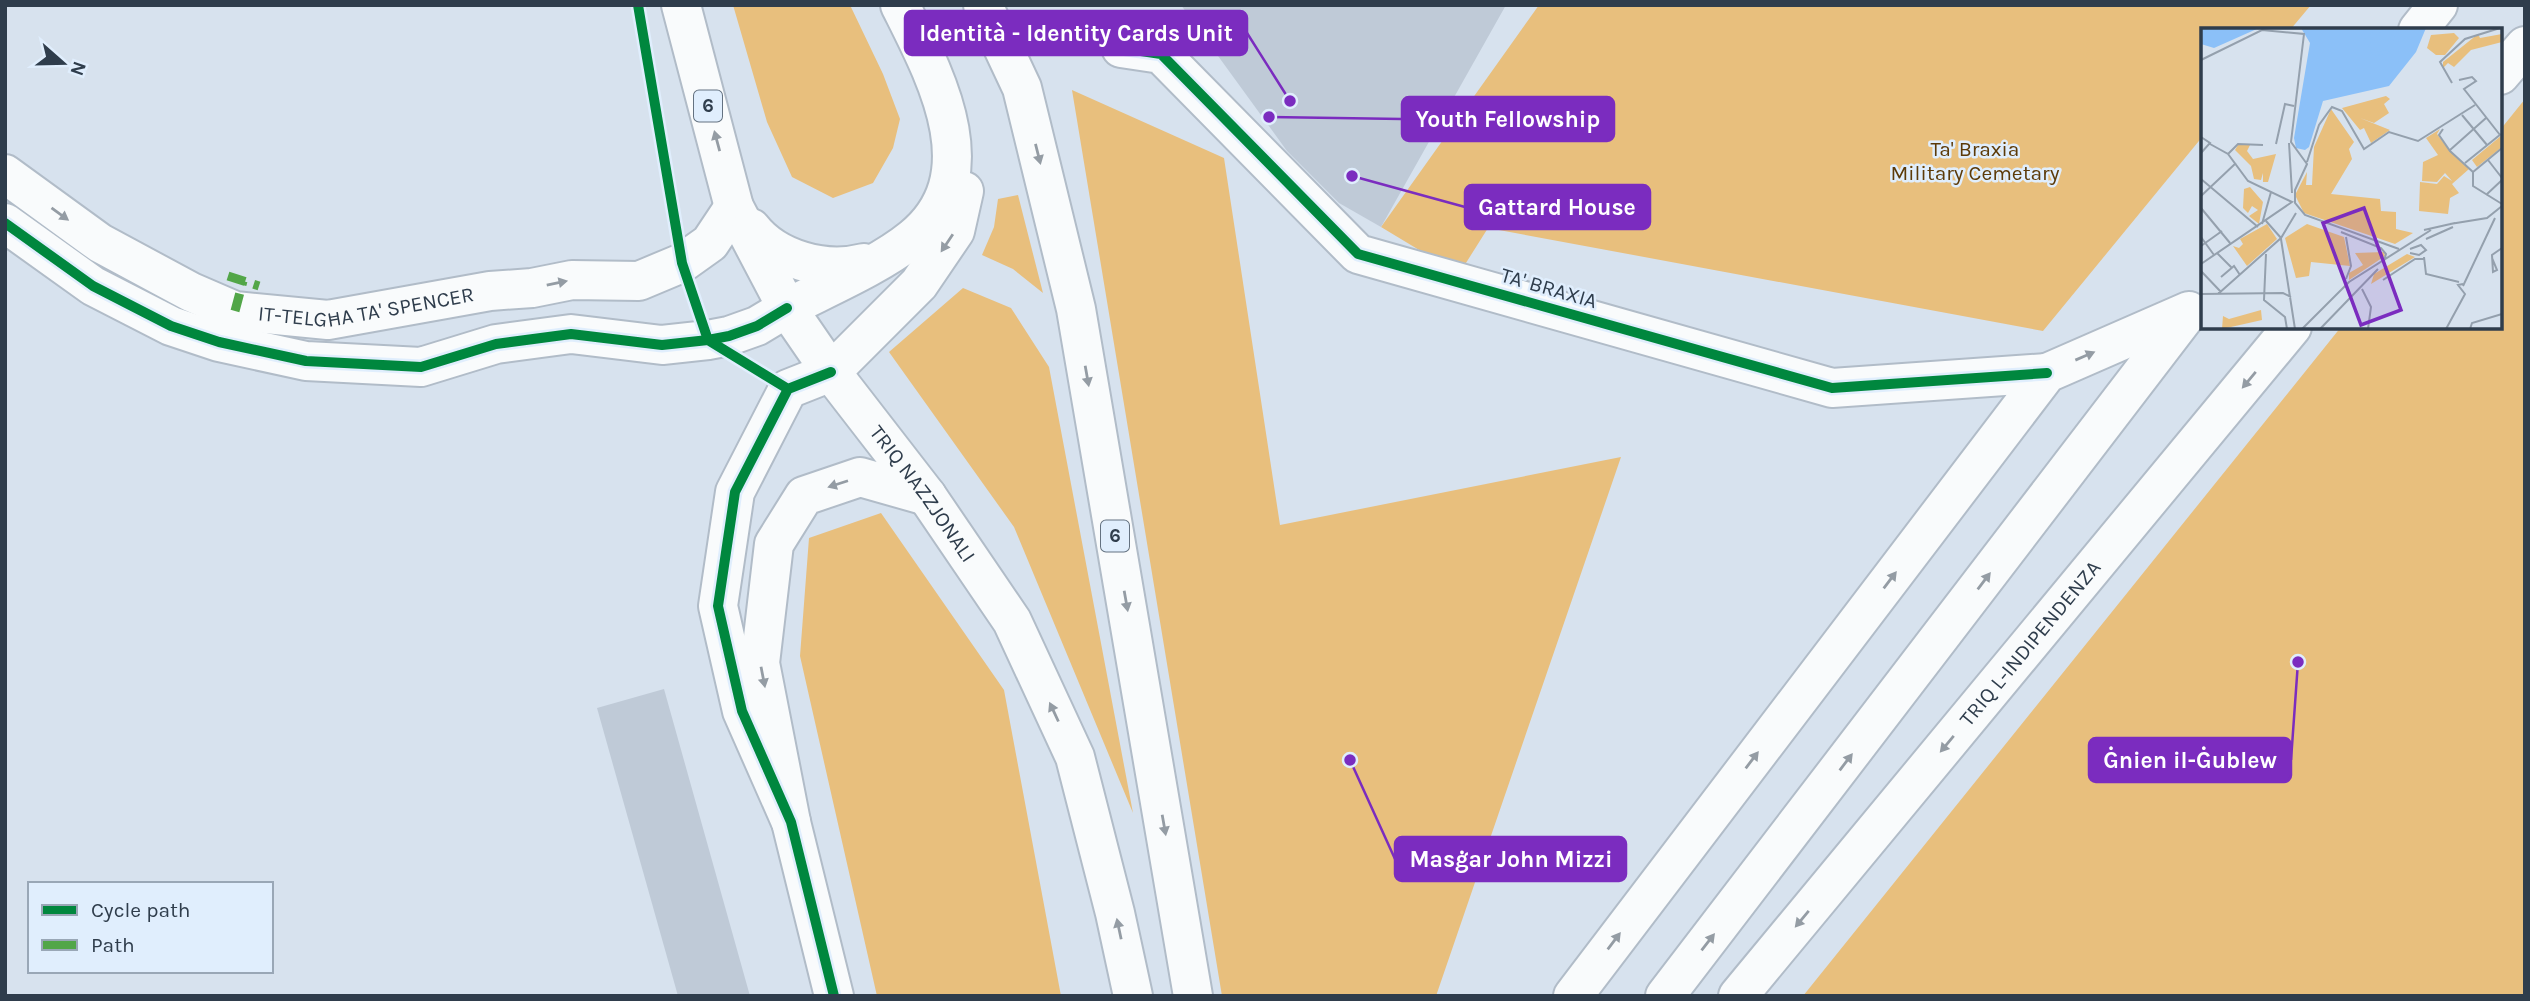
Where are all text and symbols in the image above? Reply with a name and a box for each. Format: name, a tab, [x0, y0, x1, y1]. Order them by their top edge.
callout: Identità - Identity Cards Unit	[905, 11, 1247, 55]
text: Identità - Identity Cards Unit	[919, 20, 1233, 47]
north arrow	[28, 28, 98, 98]
inset map	[2201, 28, 2502, 329]
text: N	[65, 58, 91, 79]
road number: 6	[694, 90, 722, 122]
callout: Youth Fellowship	[1402, 97, 1614, 141]
text: Youth Fellowship	[1416, 106, 1600, 133]
one-way arrow	[711, 130, 722, 152]
park label: Ta' Braxia Military Cemetary	[1891, 137, 2060, 185]
one-way arrow	[1033, 143, 1044, 165]
callout: Gattard House	[1465, 185, 1650, 229]
text: Gattard House	[1478, 194, 1636, 221]
one-way arrow	[51, 207, 69, 222]
one-way arrow	[940, 234, 954, 252]
street label: TA' BRAXIA	[1498, 263, 1600, 313]
one-way arrow	[546, 278, 568, 289]
street label: IT-TELGĦA TA' SPENCER	[257, 282, 476, 332]
one-way arrow	[2075, 350, 2095, 362]
one-way arrow	[1082, 366, 1093, 388]
one-way arrow	[2241, 370, 2256, 388]
street label: TRIQ NAZZJONALI	[865, 421, 980, 567]
one-way arrow	[828, 479, 849, 490]
road number: 6	[1101, 520, 1129, 552]
street label: TRIQ L-INDIPENDENZA	[1955, 556, 2106, 731]
one-way arrow	[1882, 571, 1897, 589]
one-way arrow	[1976, 572, 1991, 590]
one-way arrow	[1121, 590, 1132, 612]
one-way arrow	[758, 666, 769, 688]
one-way arrow	[1048, 701, 1059, 722]
one-way arrow	[1940, 735, 1955, 753]
callout: Ġnien il-Ġublew	[2089, 738, 2291, 782]
text: Ġnien il-Ġublew	[2103, 746, 2277, 774]
one-way arrow	[1744, 752, 1759, 770]
one-way arrow	[1838, 753, 1853, 771]
one-way arrow	[1159, 814, 1170, 836]
callout: Masġar John Mizzi	[1395, 837, 1626, 881]
text: Masġar John Mizzi	[1409, 846, 1613, 873]
legend	[28, 882, 273, 973]
text: Cycle path	[91, 898, 191, 922]
one-way arrow	[1795, 910, 1810, 928]
one-way arrow	[1113, 918, 1124, 940]
one-way arrow	[1607, 932, 1621, 951]
text: Path	[91, 933, 135, 957]
one-way arrow	[1700, 934, 1715, 952]

